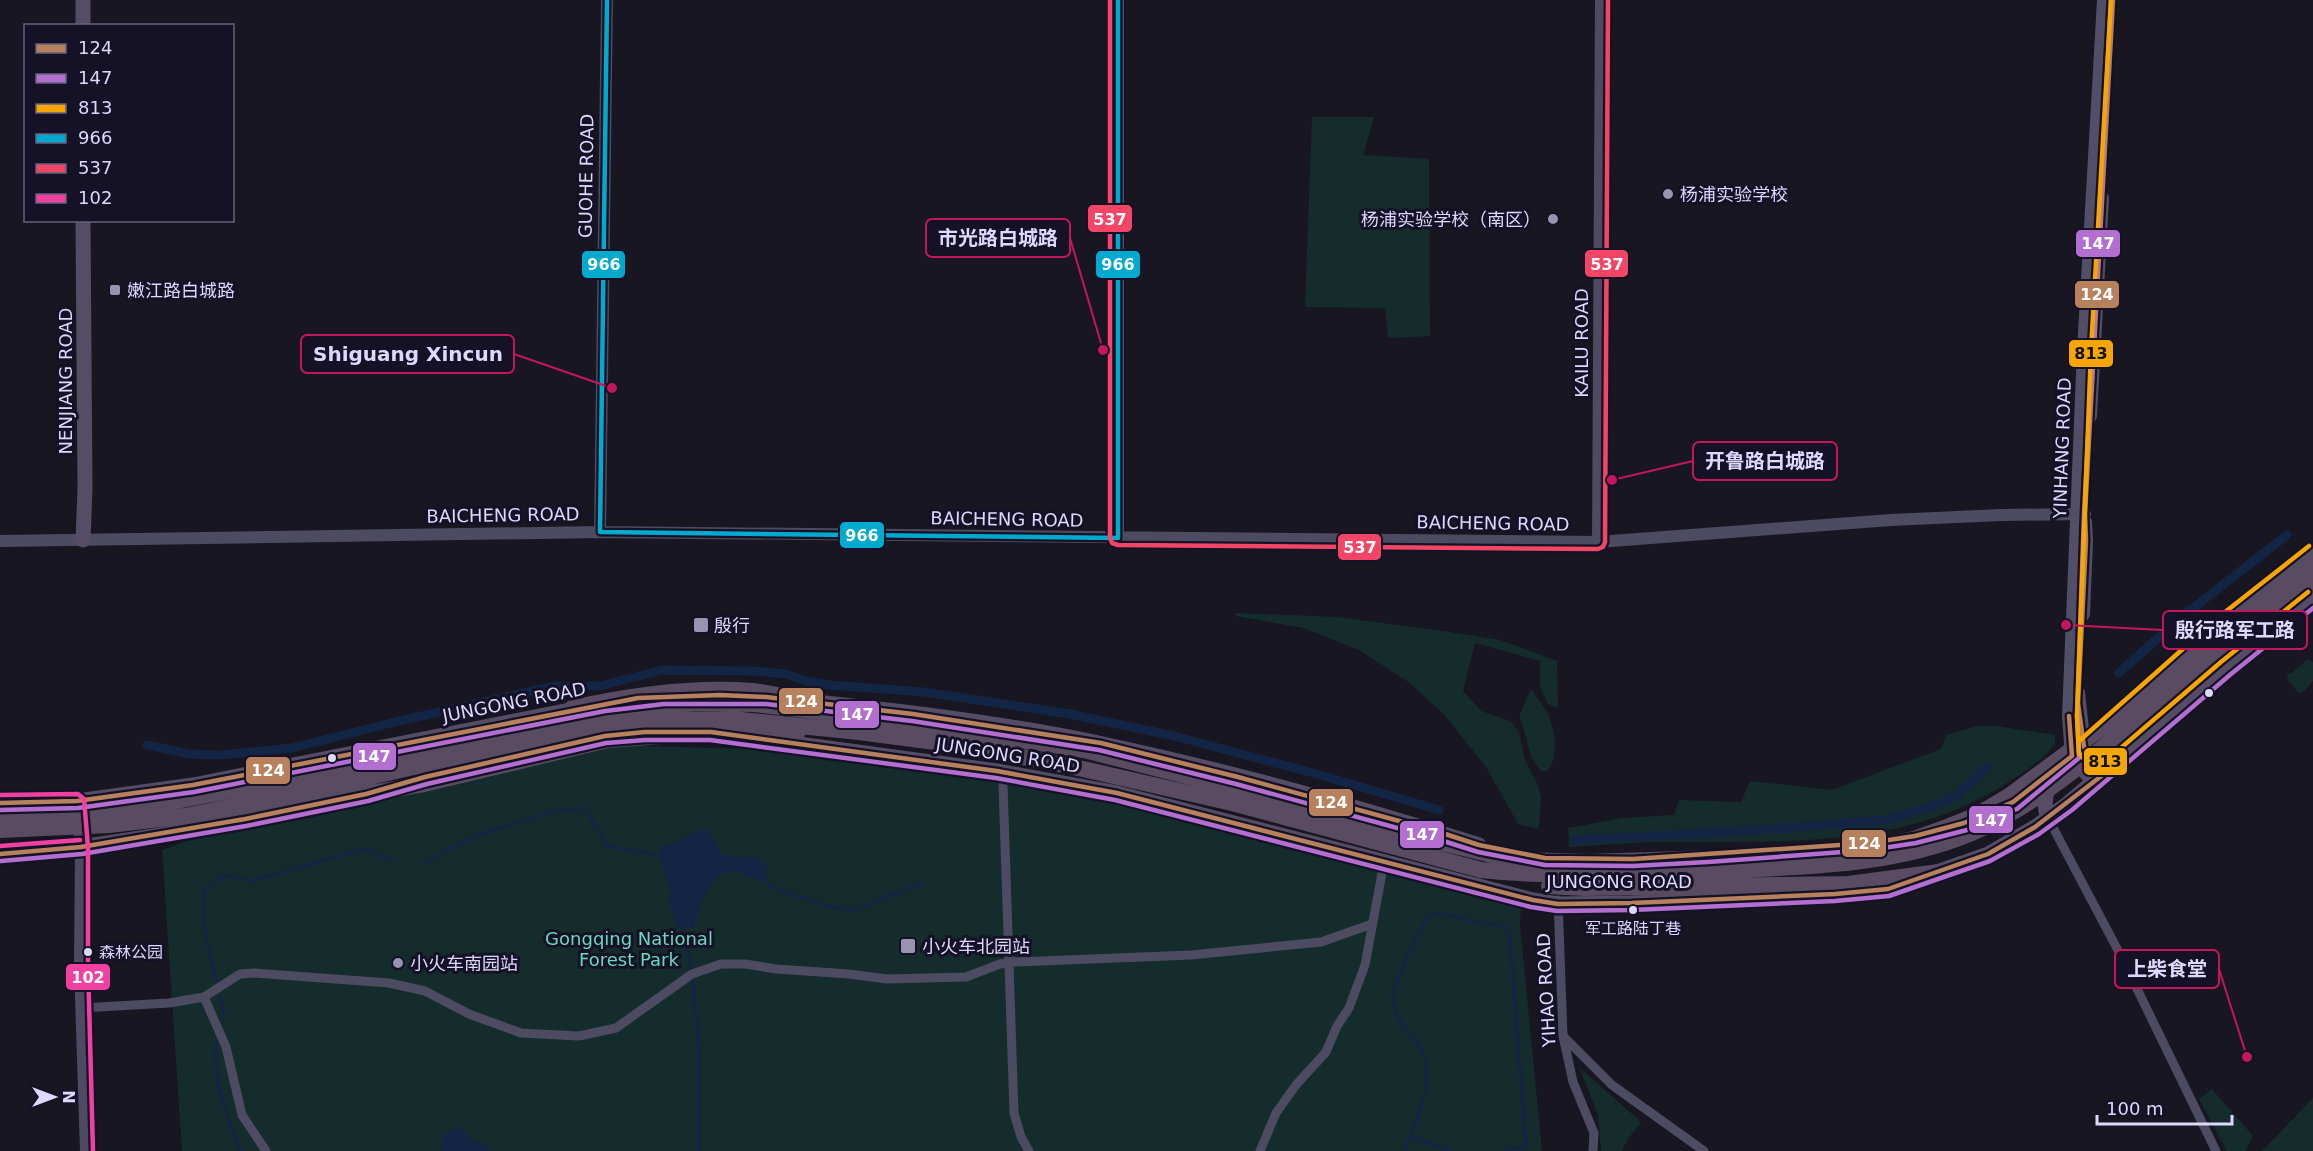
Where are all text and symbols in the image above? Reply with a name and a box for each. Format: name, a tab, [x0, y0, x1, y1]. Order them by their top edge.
legend	[24, 24, 234, 222]
text: 124	[78, 37, 112, 58]
text: 147	[78, 67, 112, 88]
text: 813	[78, 97, 112, 118]
street label: GUOHE ROAD	[574, 114, 598, 238]
text: 966	[78, 127, 112, 148]
text: 537	[78, 157, 112, 178]
place label: 杨浦实验学校	[1680, 184, 1788, 205]
text: 102	[78, 187, 112, 208]
marker: 杨浦实验学校	[1661, 187, 1675, 201]
line badge: 537	[1087, 204, 1133, 233]
place label: 杨浦实验学校（南区）	[1361, 209, 1541, 230]
text: 537	[1093, 210, 1127, 229]
marker: 杨浦实验学校（南区）	[1546, 212, 1560, 226]
callout: 市光路白城路	[926, 219, 1070, 257]
text: 市光路白城路	[938, 226, 1058, 250]
line badge: 147	[2075, 229, 2121, 258]
text: 147	[2081, 234, 2115, 253]
line badge: 537	[1584, 249, 1629, 278]
line badge: 966	[581, 250, 626, 279]
line badge: 966	[1095, 250, 1141, 279]
text: 966	[587, 255, 621, 274]
text: 966	[1101, 255, 1135, 274]
text: 537	[1590, 255, 1624, 274]
place label: 嫩江路白城路	[127, 280, 235, 301]
line badge: 124	[2074, 280, 2120, 309]
marker: 嫩江路白城路	[108, 283, 122, 297]
text: 124	[2080, 285, 2114, 304]
street label: KAILU ROAD	[1571, 288, 1592, 398]
street label: NENJIANG ROAD	[55, 308, 76, 454]
callout: Shiguang Xincun	[301, 335, 514, 373]
line badge: 813	[2068, 339, 2114, 368]
text: Shiguang Xincun	[313, 342, 503, 366]
text: 813	[2074, 344, 2108, 363]
street label: YINHANG ROAD	[2049, 377, 2075, 520]
callout: 开鲁路白城路	[1693, 442, 1837, 480]
text: 开鲁路白城路	[1705, 449, 1825, 473]
street label: BAICHENG ROAD	[426, 503, 580, 527]
street label: BAICHENG ROAD	[930, 507, 1084, 531]
street label: BAICHENG ROAD	[1416, 511, 1570, 535]
line badge: 966	[839, 521, 885, 549]
text: 966	[845, 526, 879, 545]
line badge: 537	[1337, 533, 1382, 561]
text: 537	[1343, 538, 1377, 557]
callout: 殷行路军工路	[2163, 611, 2307, 649]
place label: 殷行	[714, 615, 750, 636]
marker: 殷行	[692, 616, 710, 634]
text: 殷行路军工路	[2175, 618, 2295, 642]
street label: JUNGONG ROAD	[439, 678, 588, 726]
line badge: 124	[778, 687, 824, 715]
unlabelled marker	[2203, 687, 2215, 699]
text: 124	[784, 692, 818, 711]
line badge: 147	[834, 700, 880, 729]
text: 147	[840, 705, 874, 724]
street label: JUNGONG ROAD	[933, 733, 1082, 777]
line badge: 147	[352, 742, 397, 771]
text: 147	[357, 747, 391, 766]
line badge: 813	[2083, 747, 2128, 776]
unlabelled marker	[326, 752, 338, 764]
text: 813	[2088, 752, 2122, 771]
line badge: 124	[245, 756, 291, 785]
text: 124	[251, 761, 285, 780]
line badge: 124	[1308, 788, 1354, 817]
text: 124	[1314, 793, 1348, 812]
line badge: 147	[1968, 805, 2014, 834]
text: 147	[1974, 811, 2008, 830]
line badge: 147	[1399, 820, 1445, 849]
text: 147	[1405, 825, 1439, 844]
line badge: 124	[1841, 829, 1887, 858]
text: 124	[1847, 834, 1881, 853]
street label: JUNGONG ROAD	[1545, 871, 1692, 892]
marker: 军工路陆丁巷	[1627, 904, 1639, 916]
place label: 军工路陆丁巷	[1585, 919, 1681, 938]
park label: Gongqing National Forest Park	[545, 928, 713, 970]
street label: YIHAO ROAD	[1533, 932, 1560, 1049]
place label: 小火车北园站	[922, 936, 1030, 957]
marker: 小火车北园站	[899, 937, 917, 955]
place label: 森林公园	[99, 943, 163, 962]
marker: 森林公园	[82, 946, 94, 958]
callout: 上柴食堂	[2115, 950, 2219, 988]
place label: 小火车南园站	[410, 953, 518, 974]
marker: 小火车南园站	[391, 956, 405, 970]
text: 上柴食堂	[2127, 957, 2207, 981]
line badge: 102	[65, 963, 111, 991]
text: 102	[71, 968, 105, 987]
north arrow	[24, 1067, 84, 1127]
scale bar	[2097, 1088, 2232, 1126]
text: N	[59, 1090, 78, 1104]
text: 100 m	[2106, 1098, 2164, 1119]

